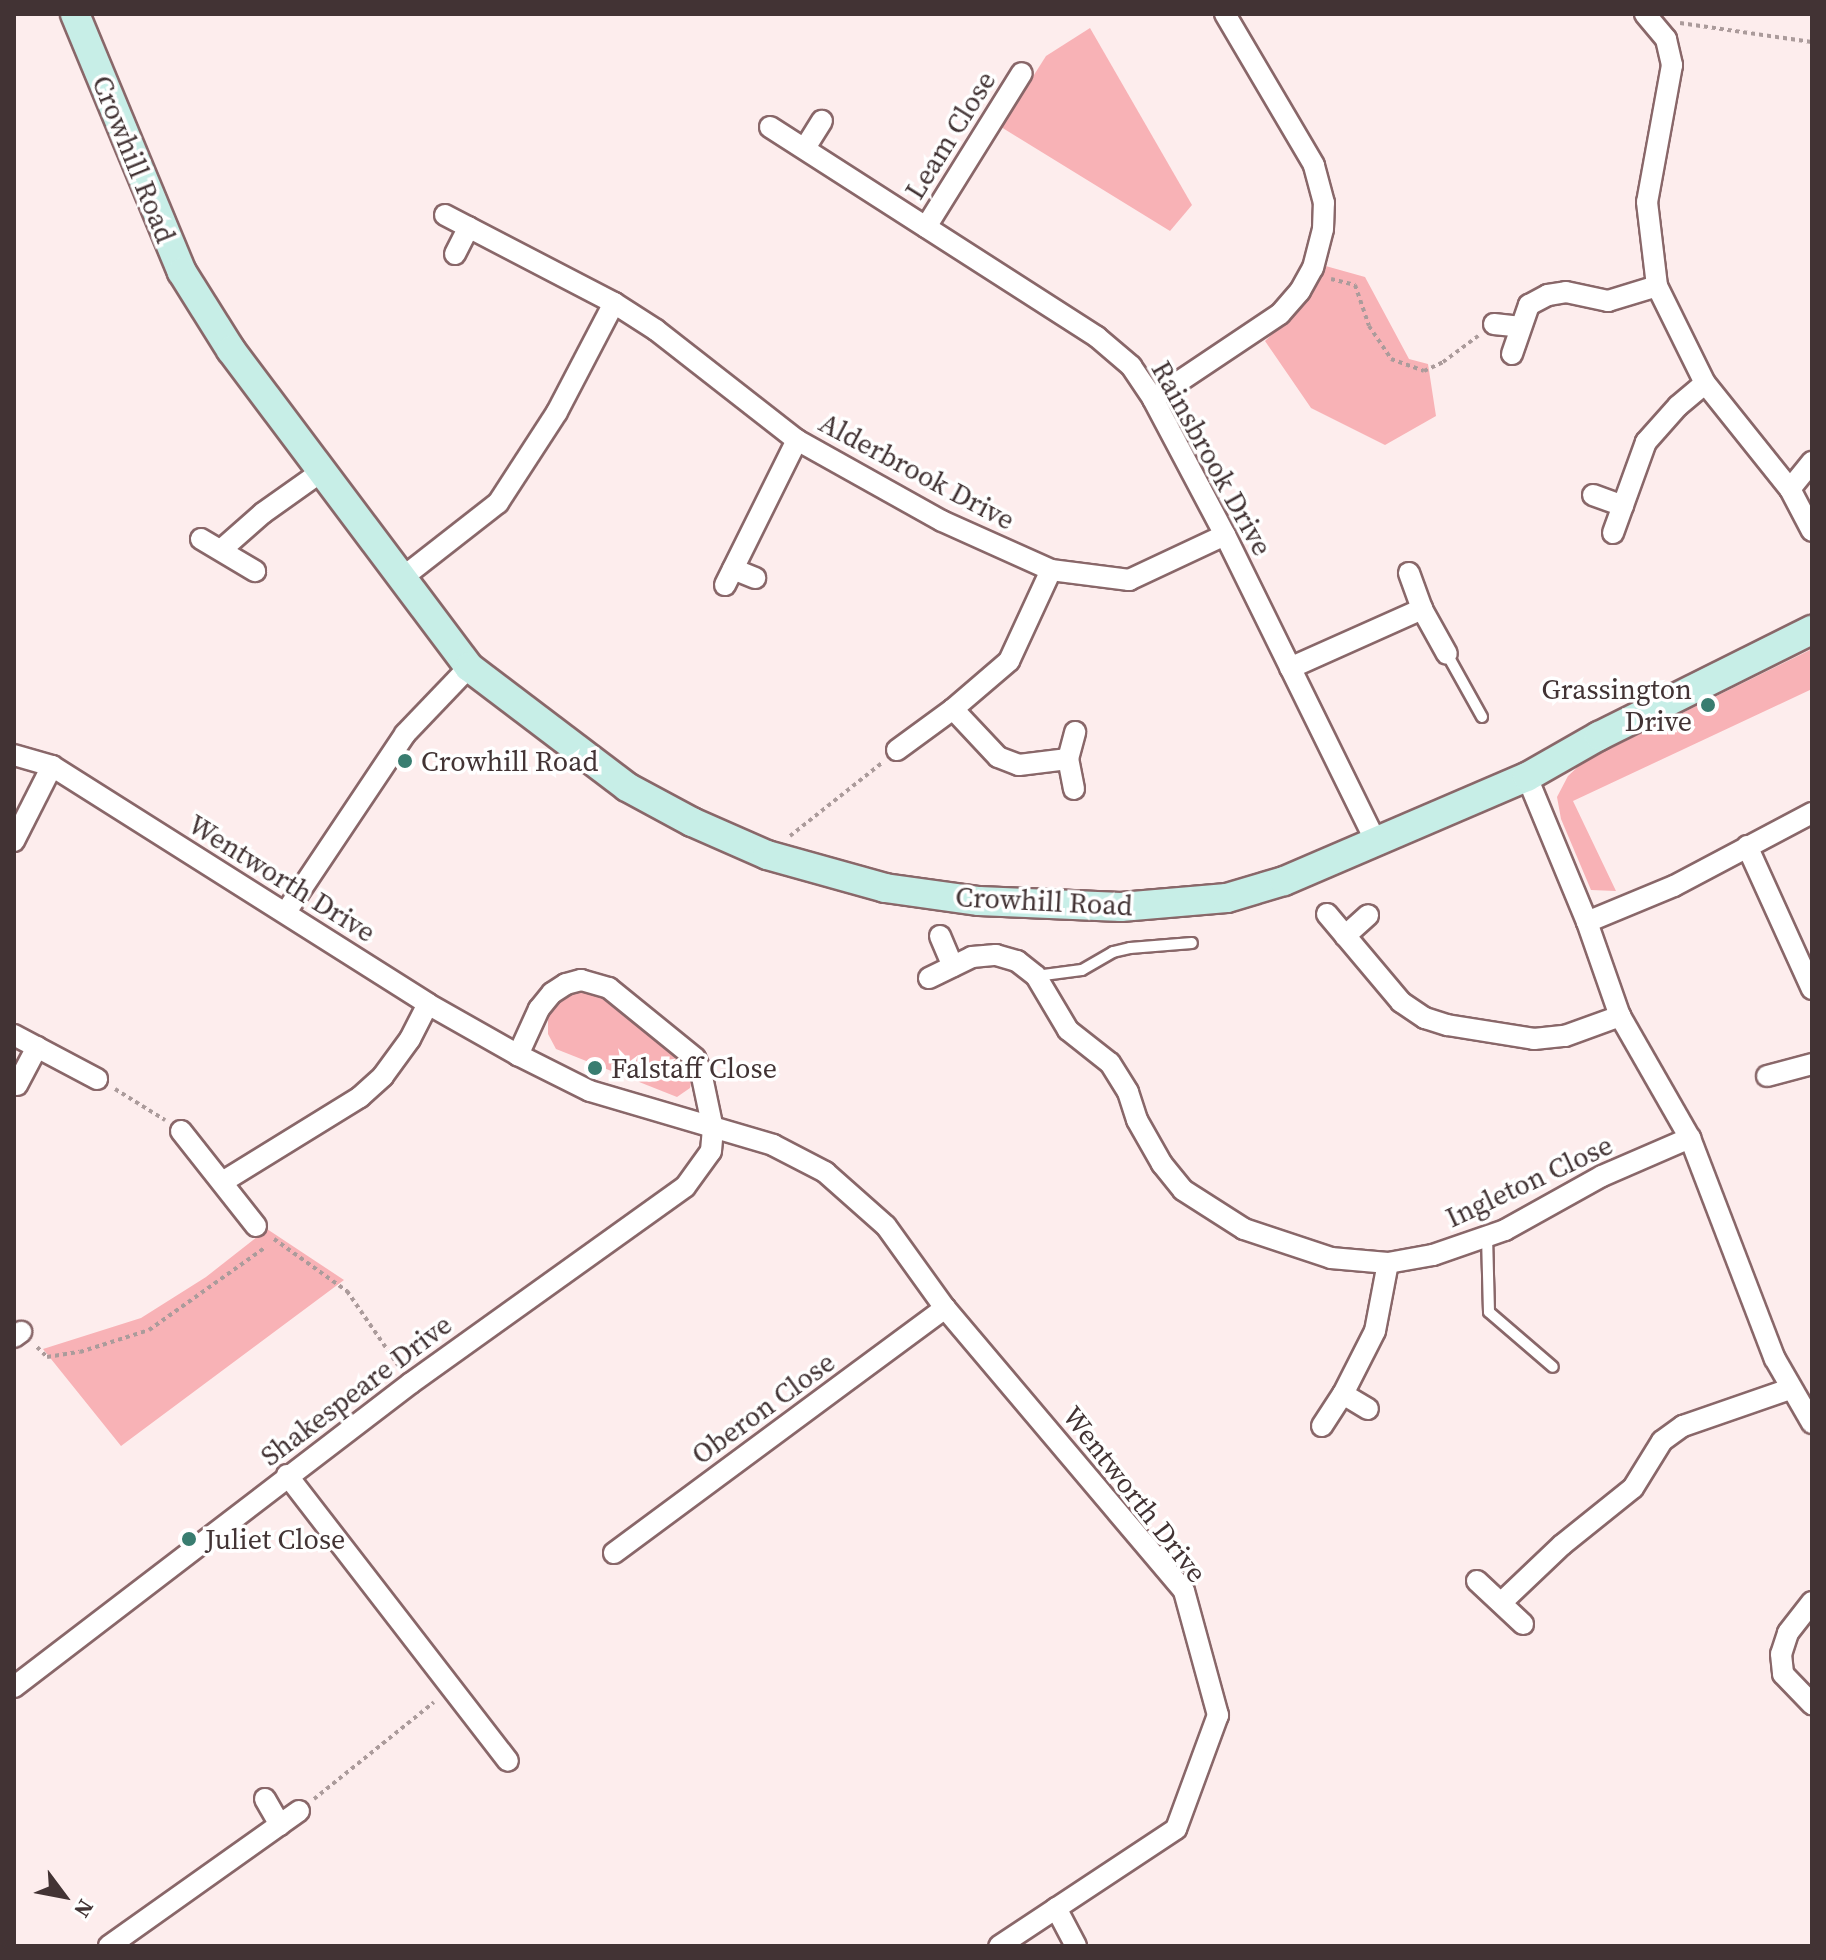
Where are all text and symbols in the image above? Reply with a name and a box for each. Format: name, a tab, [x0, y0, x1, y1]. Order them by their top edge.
street label: Leam Close	[898, 65, 1002, 205]
street label: Crowhill Road	[85, 71, 183, 247]
street label: Rainsbrook Drive	[1145, 355, 1279, 561]
street label: Alderbrook Drive	[814, 405, 1020, 537]
place label: Grassington Drive	[1542, 672, 1692, 738]
marker: Grassington Drive	[1699, 696, 1717, 714]
place label: Crowhill Road	[421, 744, 598, 778]
marker: Crowhill Road	[396, 752, 414, 770]
street label: Wentworth Drive	[182, 807, 382, 949]
street label: Crowhill Road	[955, 880, 1133, 922]
place label: Falstaff Close	[611, 1051, 777, 1085]
marker: Falstaff Close	[586, 1059, 604, 1077]
street label: Ingleton Close	[1440, 1128, 1618, 1234]
street label: Shakespeare Drive	[254, 1307, 458, 1473]
street label: Oberon Close	[685, 1345, 841, 1471]
street label: Wentworth Drive	[1056, 1399, 1214, 1589]
place label: Juliet Close	[205, 1522, 345, 1556]
marker: Juliet Close	[180, 1530, 198, 1548]
north arrow	[24, 1856, 104, 1936]
text: N	[67, 1894, 101, 1923]

